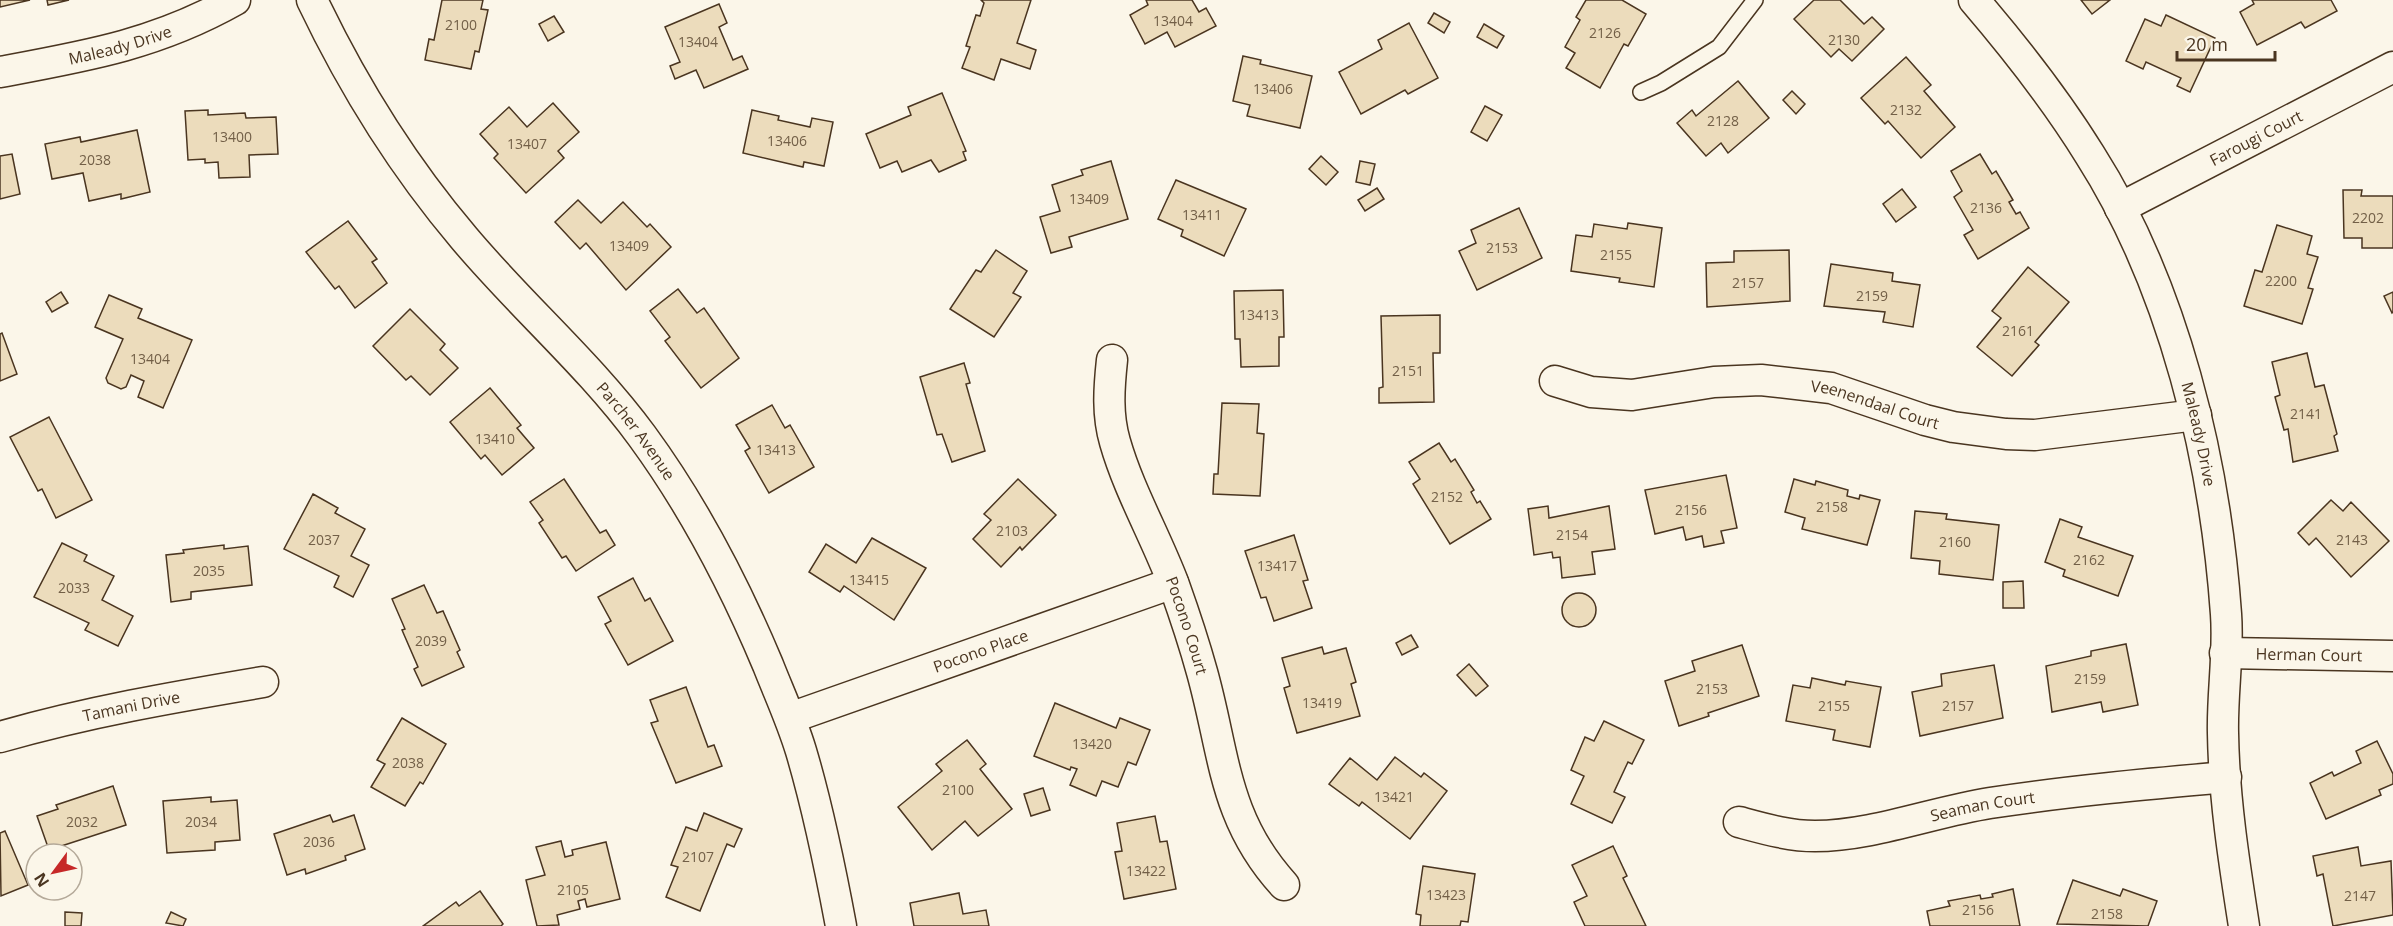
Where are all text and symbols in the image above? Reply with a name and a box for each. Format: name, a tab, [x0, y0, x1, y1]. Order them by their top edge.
house number: 13404	[1153, 11, 1193, 30]
house number: 2100	[445, 15, 477, 34]
street label: Maleady Drive	[66, 20, 175, 70]
house number: 2126	[1589, 23, 1621, 42]
scale bar	[2177, 24, 2274, 62]
house number: 2130	[1828, 30, 1860, 49]
house number: 13404	[678, 32, 718, 51]
text: 20 m	[2186, 32, 2228, 56]
house number: 13406	[1253, 79, 1293, 98]
house number: 2132	[1890, 100, 1922, 119]
street label: Farougi Court	[2206, 105, 2306, 171]
house number: 2128	[1707, 111, 1739, 130]
house number: 13400	[212, 127, 252, 146]
house number: 13406	[767, 131, 807, 150]
house number: 13407	[507, 134, 547, 153]
house number: 2038	[79, 150, 111, 169]
house number: 13409	[1069, 189, 1109, 208]
house number: 2136	[1970, 198, 2002, 217]
house number: 13411	[1182, 205, 1222, 224]
house number: 2202	[2352, 208, 2384, 227]
house number: 13409	[609, 236, 649, 255]
house number: 2153	[1486, 238, 1518, 257]
house number: 2155	[1600, 245, 1632, 264]
house number: 2200	[2265, 271, 2297, 290]
house number: 2157	[1732, 273, 1764, 292]
house number: 2159	[1856, 286, 1888, 305]
house number: 13413	[1239, 305, 1279, 324]
house number: 2161	[2002, 321, 2034, 340]
house number: 13404	[130, 349, 170, 368]
house number: 2151	[1392, 361, 1424, 380]
street label: Veenendaal Court	[1810, 375, 1942, 434]
street label: Parcher Avenue	[592, 377, 680, 484]
street label: Maleady Drive	[2177, 379, 2221, 488]
house number: 2141	[2290, 404, 2322, 423]
house number: 13410	[475, 429, 515, 448]
house number: 13413	[756, 440, 796, 459]
house number: 2152	[1431, 487, 1463, 506]
house number: 2158	[1816, 497, 1848, 516]
house number: 2156	[1675, 500, 1707, 519]
house number: 2103	[996, 521, 1028, 540]
house number: 2154	[1556, 525, 1588, 544]
house number: 2037	[308, 530, 340, 549]
house number: 2143	[2336, 530, 2368, 549]
house number: 2160	[1939, 532, 1971, 551]
house number: 2162	[2073, 550, 2105, 569]
house number: 13417	[1257, 556, 1297, 575]
house number: 2035	[193, 561, 225, 580]
house number: 13415	[849, 570, 889, 589]
street label: Pocono Court	[1161, 573, 1213, 677]
house number: 2033	[58, 578, 90, 597]
street label: Pocono Place	[930, 624, 1031, 678]
house number: 2039	[415, 631, 447, 650]
street label: Herman Court	[2255, 643, 2363, 666]
house number: 2159	[2074, 669, 2106, 688]
house number: 2153	[1696, 679, 1728, 698]
street label: Tamani Drive	[81, 686, 182, 727]
house number: 13419	[1302, 693, 1342, 712]
house number: 2155	[1818, 696, 1850, 715]
house number: 2157	[1942, 696, 1974, 715]
house number: 13420	[1072, 734, 1112, 753]
house number: 2038	[392, 753, 424, 772]
house number: 2100	[942, 780, 974, 799]
street label: Seaman Court	[1928, 786, 2036, 827]
house number: 13421	[1374, 787, 1414, 806]
house number: 2032	[66, 812, 98, 831]
house number: 2034	[185, 812, 217, 831]
house number: 2036	[303, 832, 335, 851]
north arrow	[24, 842, 84, 902]
house number: 2107	[682, 847, 714, 866]
house number: 13422	[1126, 861, 1166, 880]
text: N	[29, 869, 54, 892]
house number: 2105	[557, 880, 589, 899]
house number: 13423	[1426, 885, 1466, 904]
house number: 2147	[2344, 886, 2376, 905]
house number: 2156	[1962, 900, 1994, 919]
house number: 2158	[2091, 904, 2123, 923]

